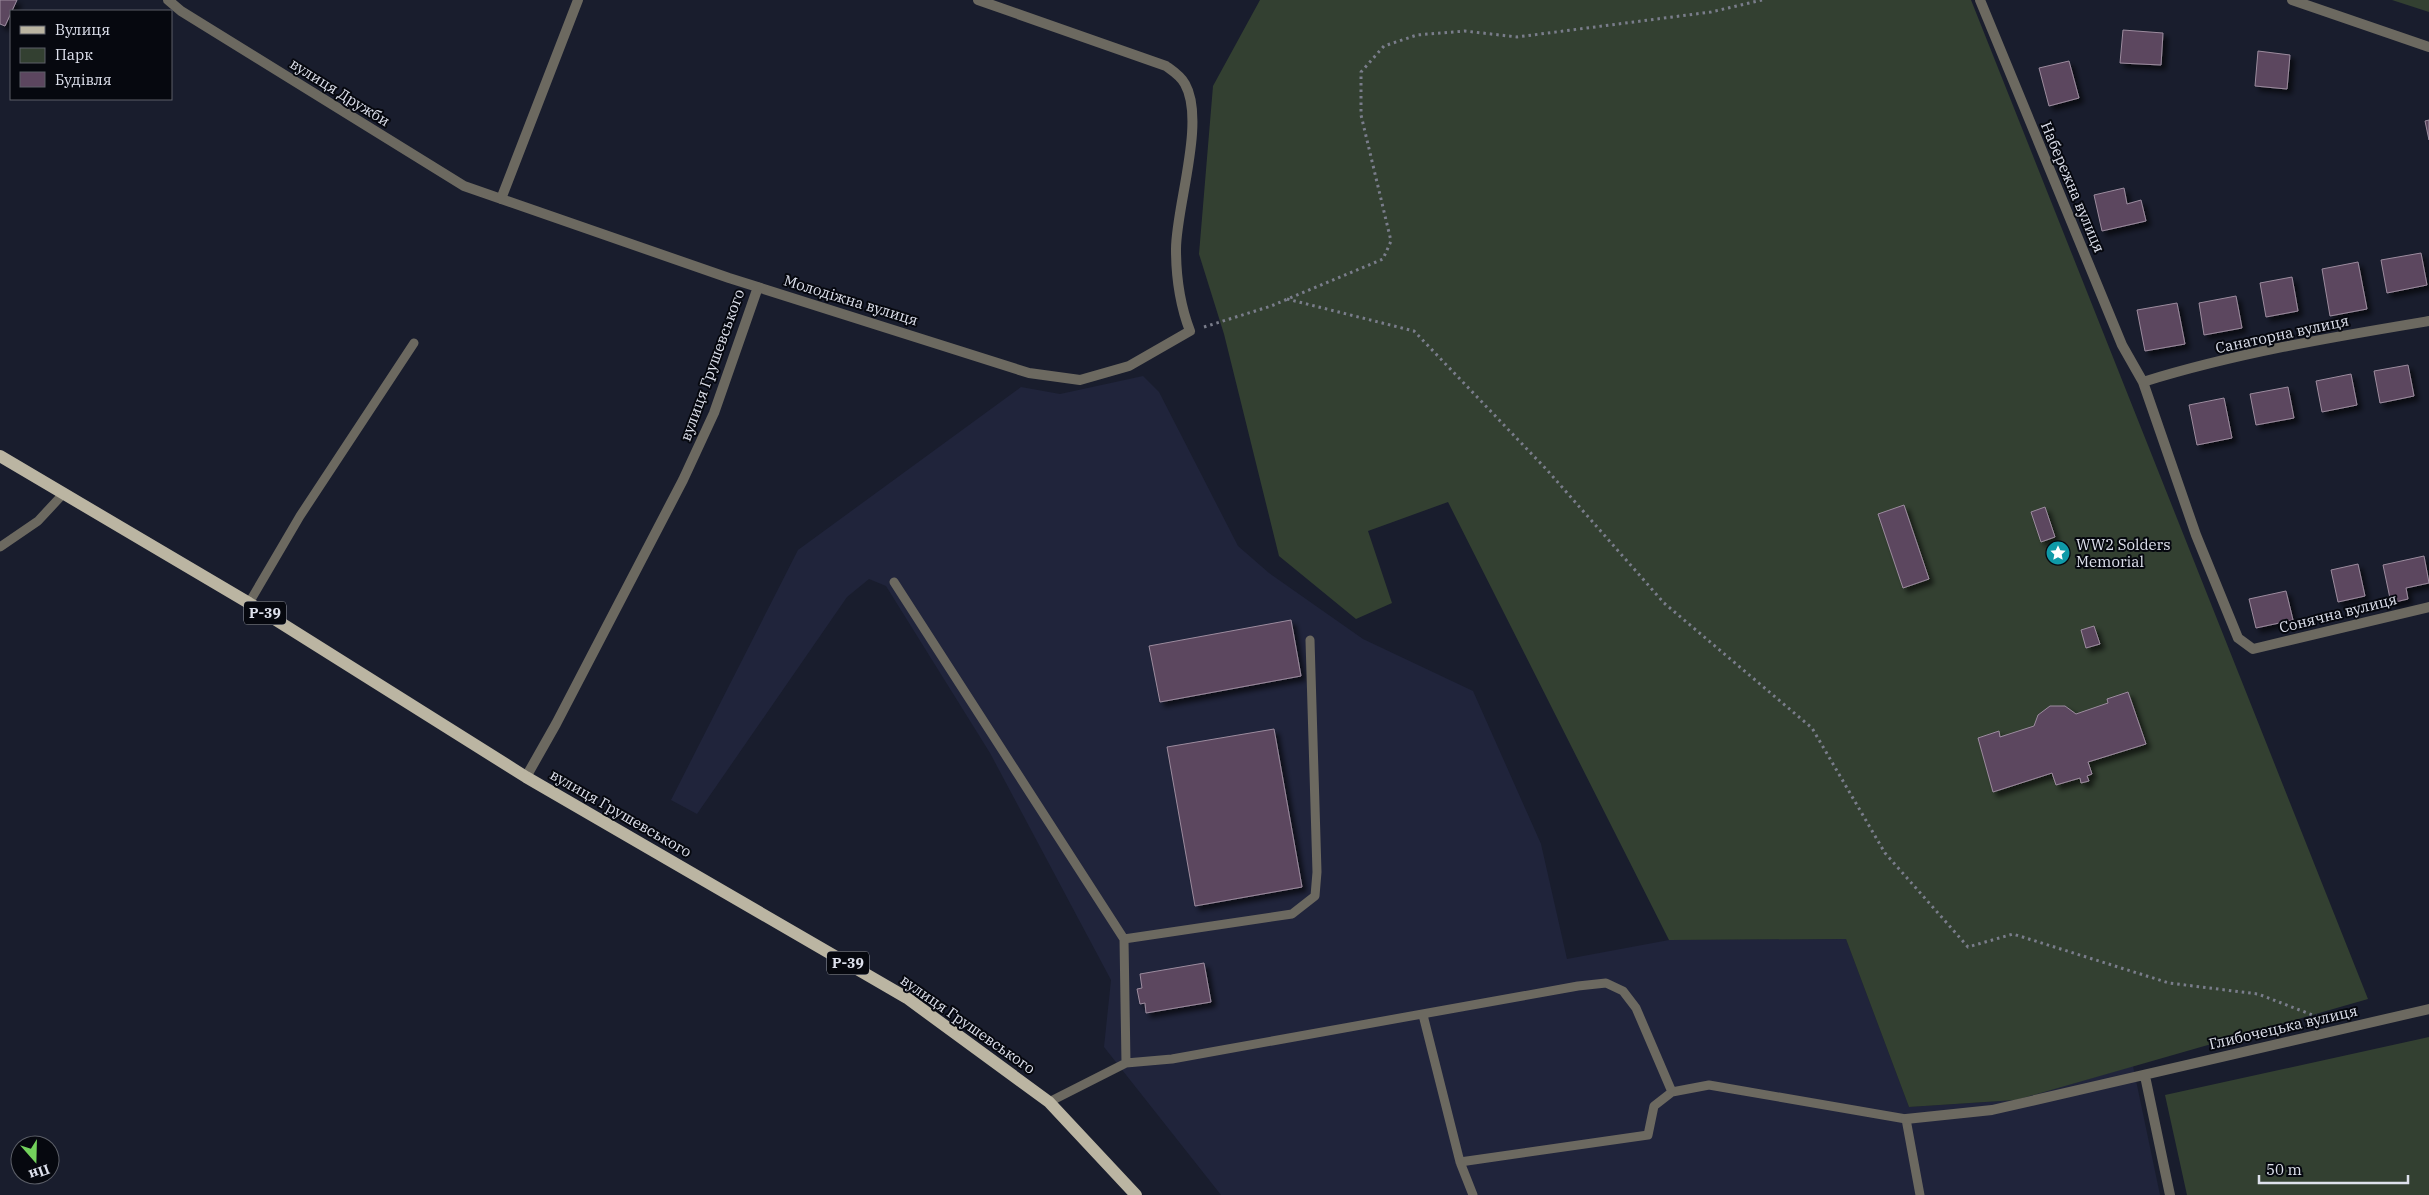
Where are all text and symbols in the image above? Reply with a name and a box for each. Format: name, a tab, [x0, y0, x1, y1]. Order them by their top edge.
legend	[10, 10, 172, 100]
text: Вулиця	[55, 20, 110, 39]
text: Парк	[55, 45, 93, 64]
street label: вулиця Дружби	[287, 54, 394, 130]
text: Будівля	[55, 70, 112, 89]
street label: Набережна вулиця	[2037, 119, 2109, 255]
street label: Молодіжна вулиця	[782, 271, 920, 329]
street label: вулиця Грушевського	[676, 286, 748, 444]
street label: Санаторна вулиця	[2214, 311, 2350, 357]
place label: WW2 Solders Memorial	[2076, 535, 2171, 571]
place icon: WW2 Solders Memorial	[2045, 540, 2071, 566]
street label: Сонячна вулиця	[2277, 589, 2399, 637]
road number: Р-39	[244, 602, 286, 624]
street label: вулиця Грушевського	[547, 765, 695, 861]
road number: Р-39	[827, 951, 869, 974]
street label: вулиця Грушевського	[897, 970, 1039, 1078]
street label: Глибочецька вулиця	[2207, 1001, 2359, 1053]
north arrow	[10, 1135, 60, 1185]
scale bar	[2259, 1152, 2408, 1184]
text: Пн	[27, 1160, 52, 1184]
text: 50 m	[2266, 1160, 2302, 1179]

